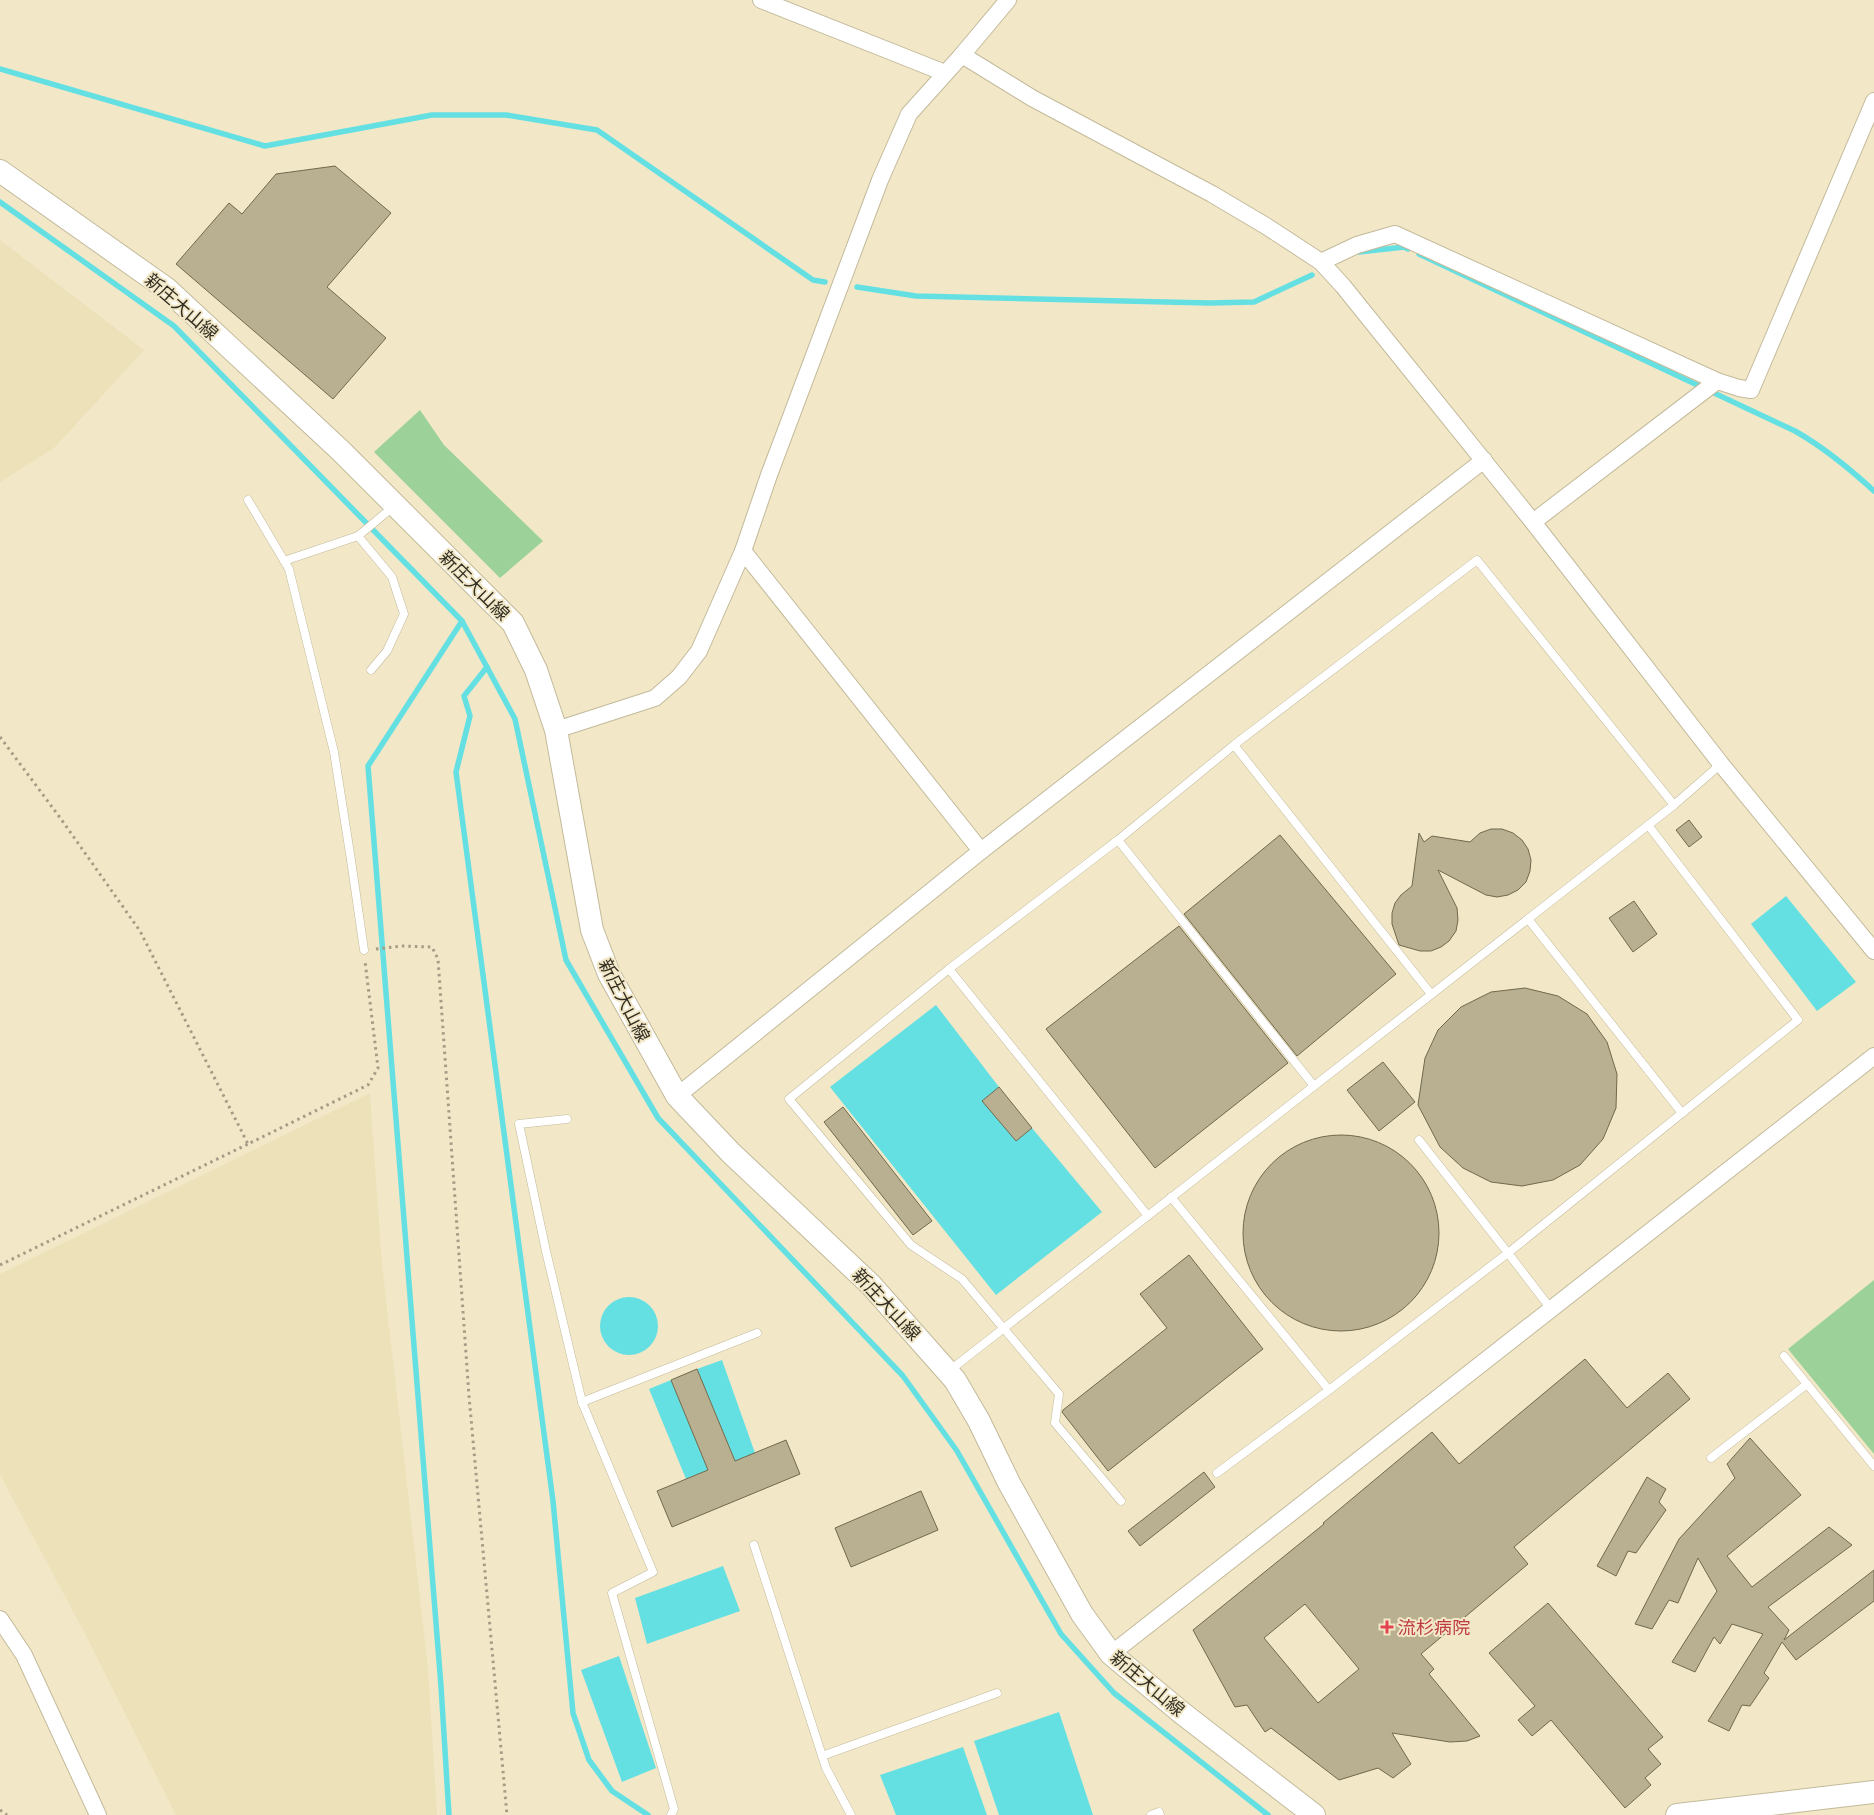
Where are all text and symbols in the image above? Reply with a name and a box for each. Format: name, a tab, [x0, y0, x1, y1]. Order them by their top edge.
street label: 新庄大山線	[140, 267, 224, 345]
street label: 新庄大山線	[435, 545, 515, 625]
street label: 新庄大山線	[594, 954, 656, 1046]
street label: 新庄大山線	[848, 1263, 926, 1345]
place label: 流杉病院	[1398, 1615, 1470, 1639]
marker: 流杉病院	[1380, 1620, 1394, 1634]
street label: 新庄大山線	[1106, 1645, 1190, 1721]

